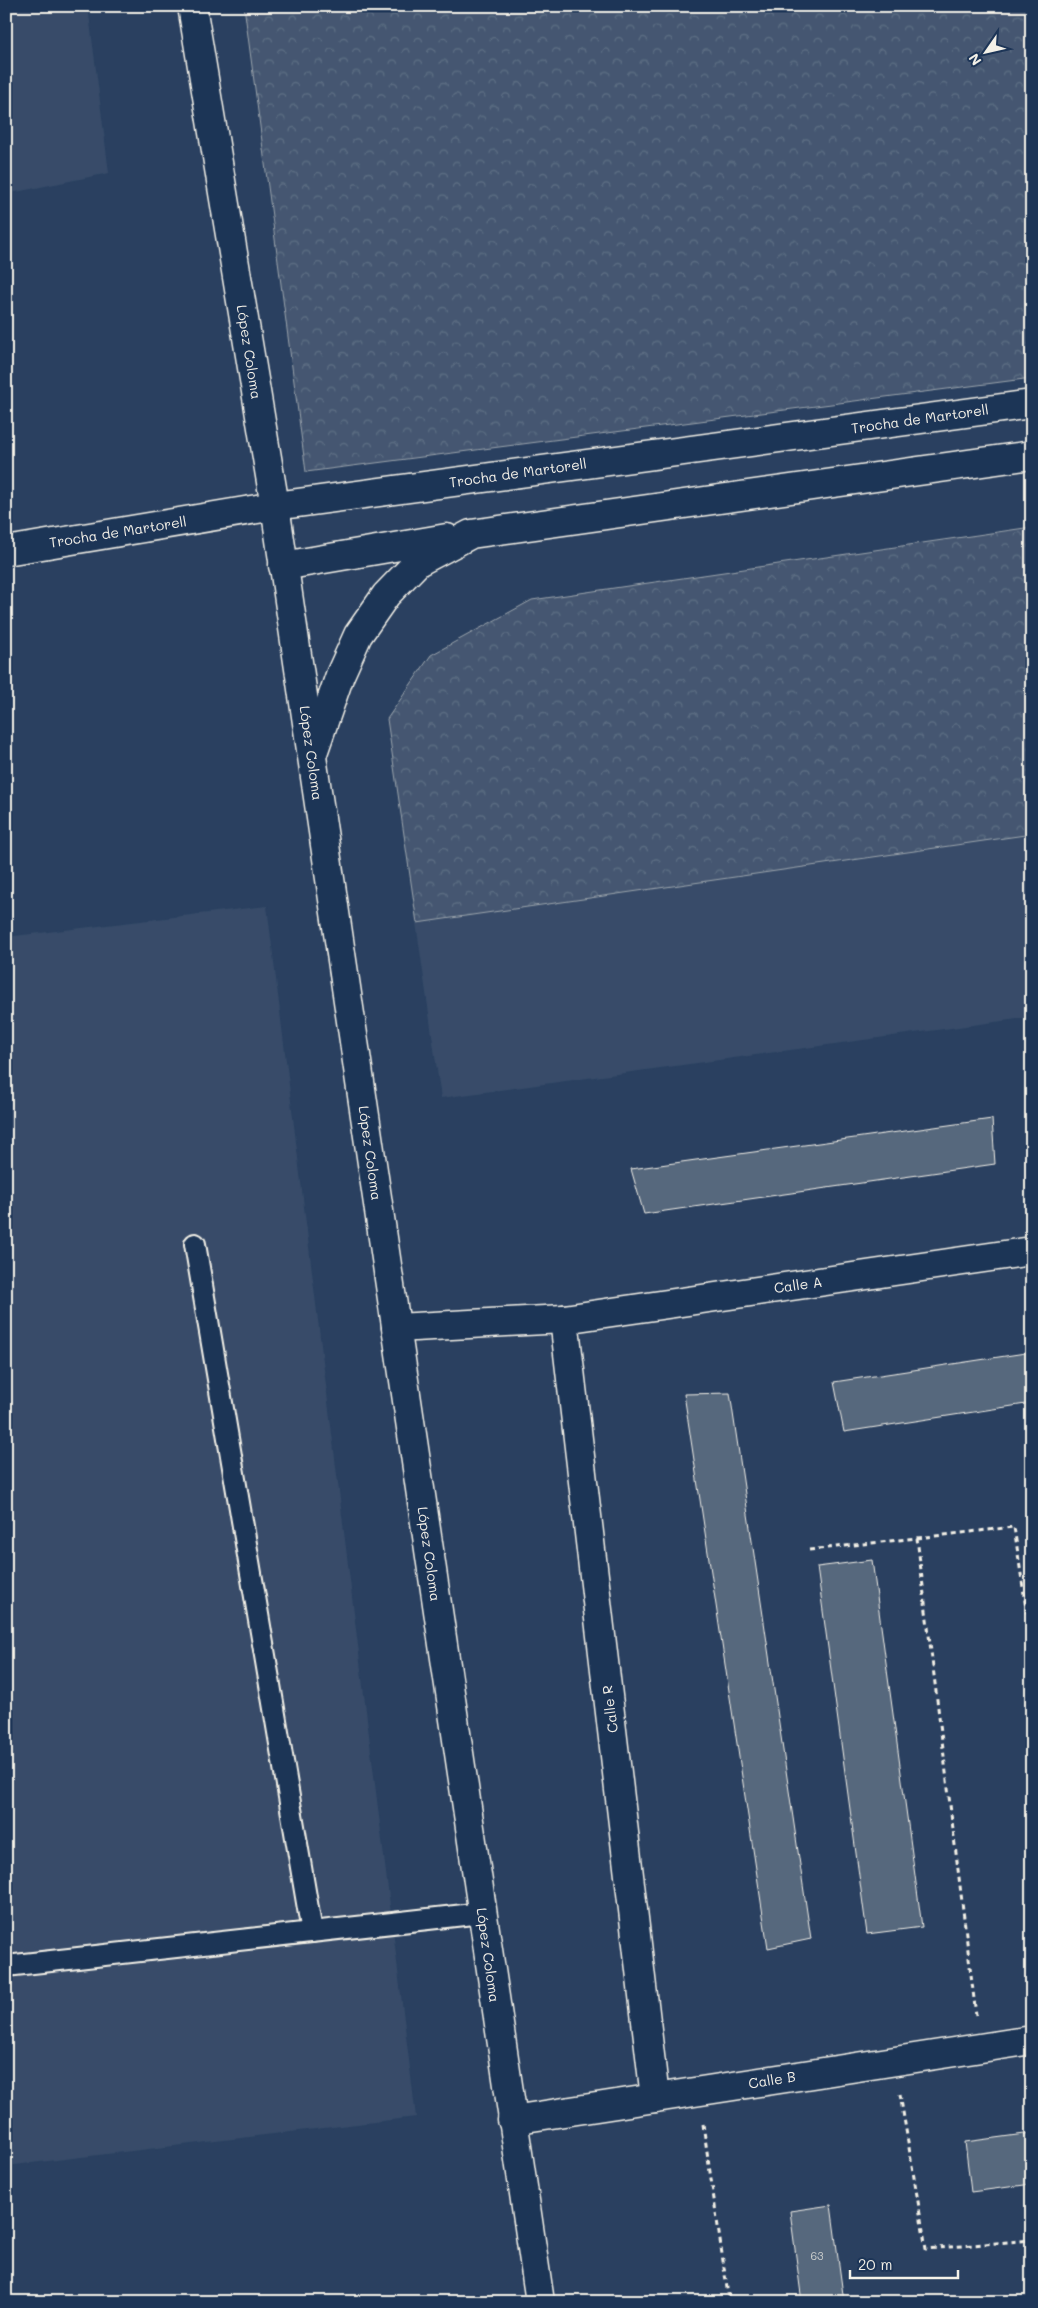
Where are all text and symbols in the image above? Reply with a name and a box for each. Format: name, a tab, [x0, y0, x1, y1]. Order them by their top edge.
north arrow	[960, 28, 1010, 78]
text: N	[964, 50, 986, 69]
street label: López Coloma	[233, 303, 266, 400]
street label: Trocha de Martorell	[850, 399, 990, 438]
street label: Trocha de Martorell	[448, 453, 588, 492]
street label: Trocha de Martorell	[48, 511, 188, 552]
street label: López Coloma	[295, 704, 328, 801]
street label: López Coloma	[354, 1104, 387, 1201]
street label: Calle A	[773, 1272, 823, 1297]
street label: López Coloma	[413, 1505, 446, 1602]
street label: Calle R	[597, 1684, 622, 1734]
street label: López Coloma	[472, 1906, 505, 2003]
street label: Calle B	[747, 2066, 797, 2093]
house number: 63	[810, 2248, 824, 2263]
scale bar	[850, 2248, 958, 2280]
text: 20 m	[858, 2254, 892, 2274]

